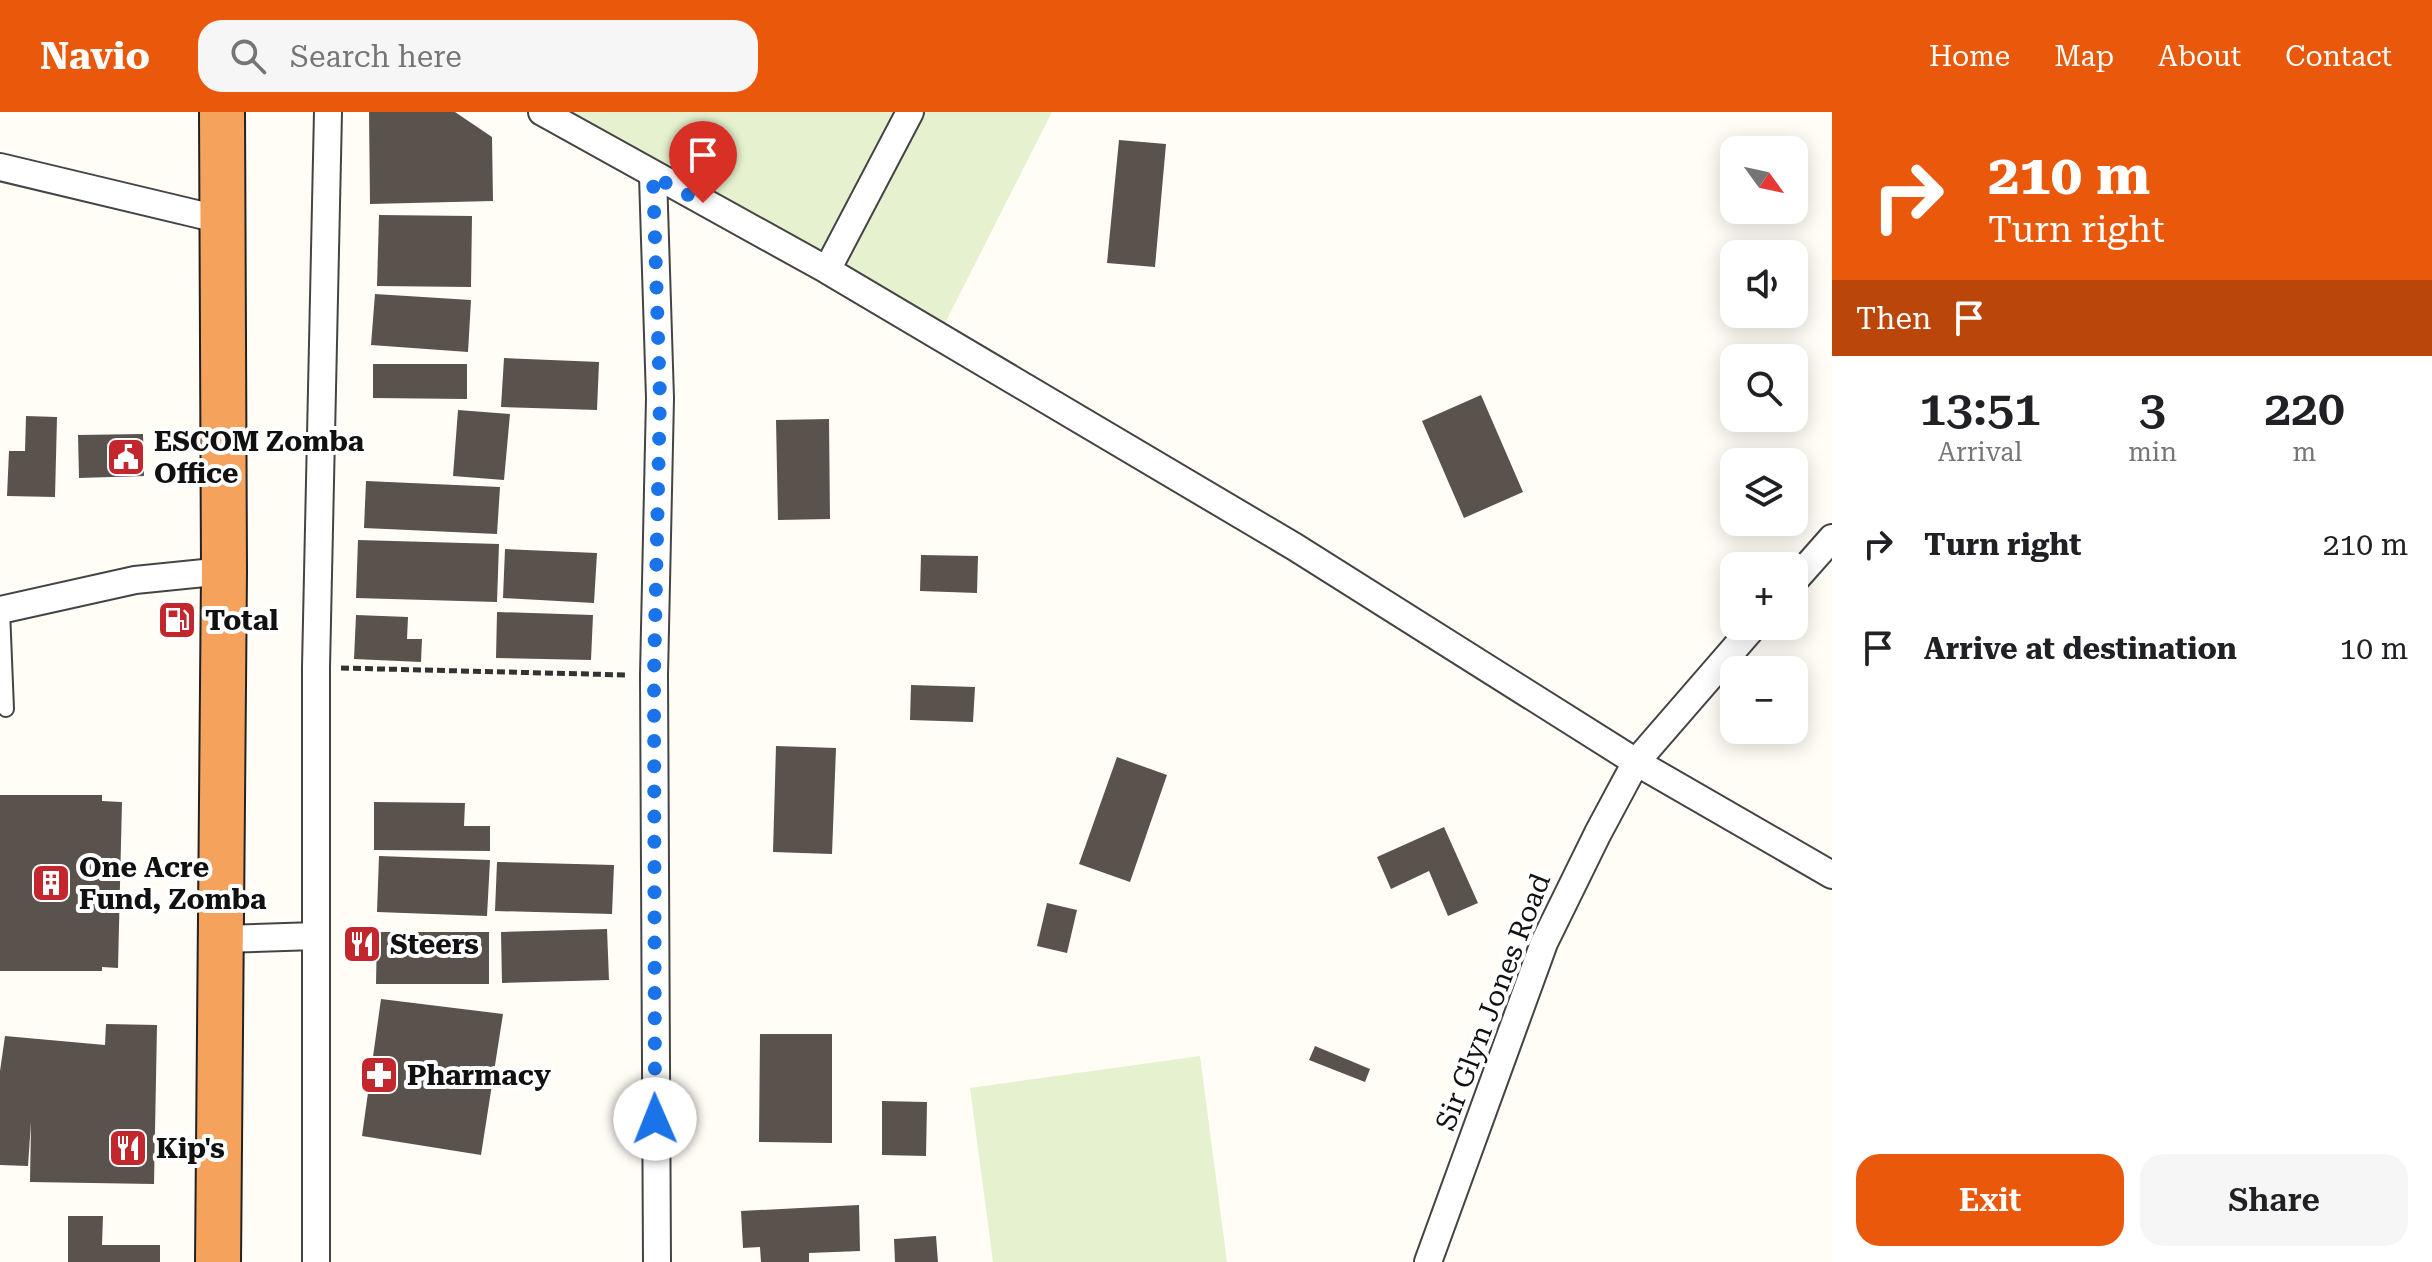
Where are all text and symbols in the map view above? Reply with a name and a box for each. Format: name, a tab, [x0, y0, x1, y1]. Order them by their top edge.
search box	[198, 20, 758, 92]
text: Navio	[40, 34, 150, 78]
icon: search	[226, 34, 270, 78]
text: Search here	[290, 39, 462, 74]
text: Home	[1929, 40, 2010, 73]
text: Map	[2054, 40, 2114, 73]
text: About	[2158, 40, 2241, 73]
text: Contact	[2285, 40, 2392, 73]
pin	[669, 121, 737, 203]
icon: arrive	[681, 133, 725, 177]
north arrow	[1720, 136, 1808, 224]
map controls	[1720, 136, 1808, 744]
text: 210 m	[1988, 142, 2150, 208]
icon: right	[1856, 144, 1960, 248]
text: Turn right	[1988, 209, 2165, 251]
button: sound	[1720, 240, 1808, 328]
icon: arrive	[1947, 296, 1991, 340]
text: Then	[1856, 301, 1931, 336]
button: search	[1720, 344, 1808, 432]
text: 13:51	[1919, 381, 2041, 437]
text: 3	[2139, 381, 2166, 437]
text: 220	[2264, 381, 2345, 437]
place label: ESCOM Zomba Office	[154, 425, 365, 490]
public building icon: ESCOM Zomba Office	[105, 436, 147, 478]
text: Arrival	[1938, 437, 2022, 467]
text: min	[2128, 437, 2177, 467]
text: m	[2293, 437, 2316, 467]
button: layers	[1720, 448, 1808, 536]
icon: right	[1856, 522, 1900, 566]
text: Turn right	[1924, 527, 2081, 562]
text: 210 m	[2323, 527, 2408, 562]
button: +	[1720, 552, 1808, 640]
fuel station icon: Total	[156, 599, 198, 641]
place label: Total	[205, 604, 278, 637]
icon: arrive	[1856, 626, 1900, 670]
text: Arrive at destination	[1924, 631, 2237, 666]
text: 10 m	[2339, 631, 2408, 666]
button: −	[1720, 656, 1808, 744]
place label: One Acre Fund, Zomba	[79, 851, 267, 916]
building icon: One Acre Fund, Zomba	[30, 862, 72, 904]
street label: Sir Glyn Jones Road	[1429, 869, 1557, 1135]
restaurant icon: Steers	[341, 923, 383, 965]
place label: Steers	[390, 928, 479, 961]
pharmacy icon: Pharmacy	[358, 1054, 400, 1096]
place label: Pharmacy	[407, 1059, 551, 1092]
position arrow	[613, 1077, 697, 1161]
restaurant icon: Kip's	[107, 1127, 149, 1169]
place label: Kip's	[156, 1132, 225, 1165]
button: Exit	[1856, 1154, 2124, 1246]
button: Share	[2140, 1154, 2408, 1246]

